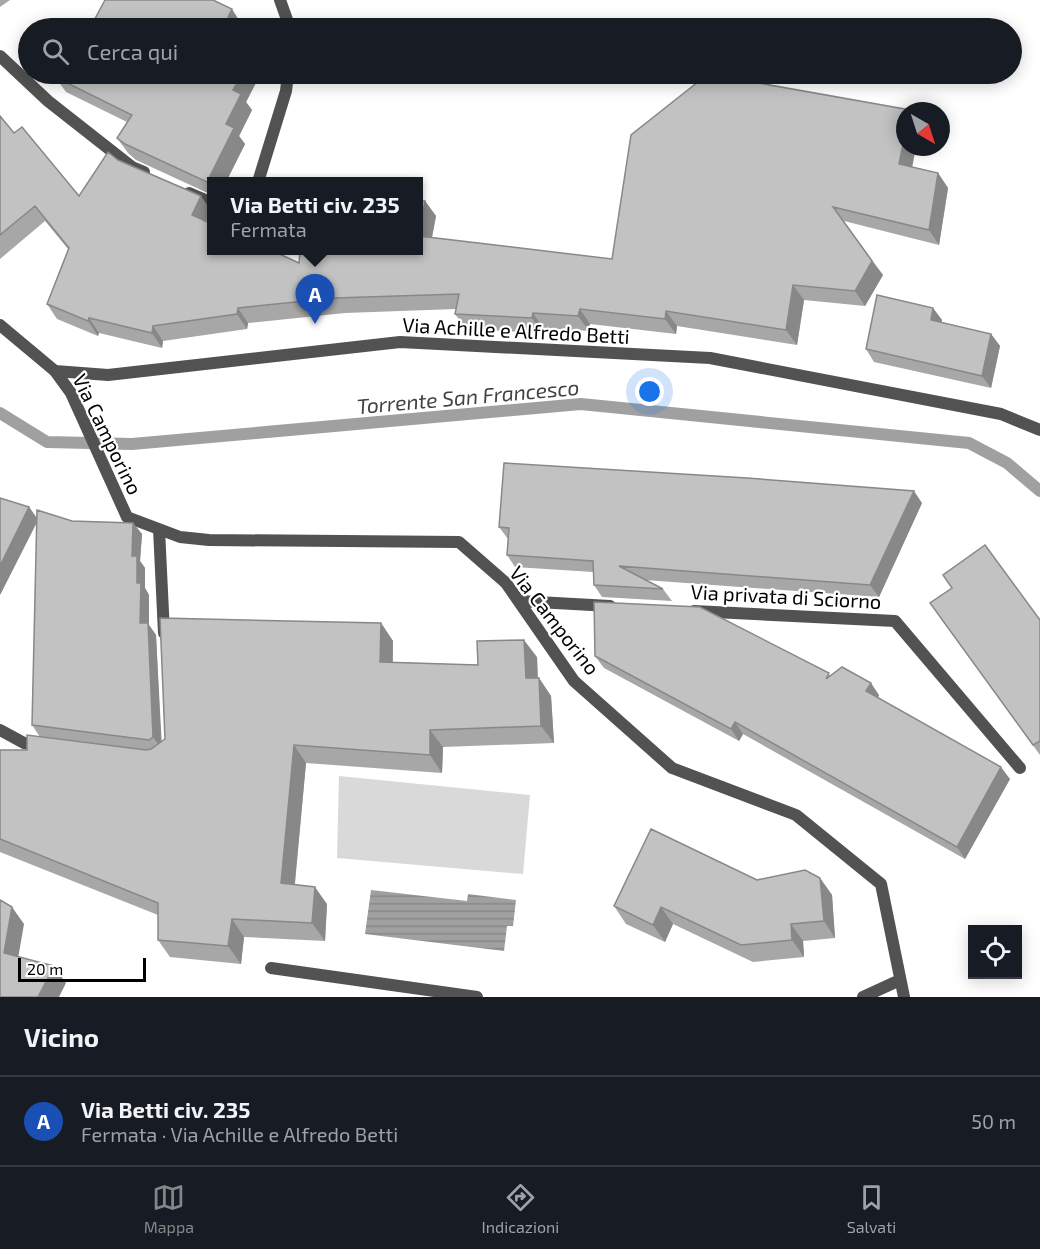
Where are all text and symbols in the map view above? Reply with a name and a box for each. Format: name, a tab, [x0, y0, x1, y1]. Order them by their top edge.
search box	[18, 18, 1022, 84]
icon: search	[39, 35, 72, 68]
text: Cerca qui	[87, 38, 178, 64]
north arrow	[896, 102, 950, 156]
popup	[207, 177, 423, 255]
text: Via Betti civ. 235	[230, 191, 400, 217]
text: Fermata	[230, 217, 307, 241]
pin: A	[296, 274, 334, 324]
street label: Via Achille e Alfredo Betti	[402, 312, 630, 348]
street label: Via Camporino	[68, 370, 148, 498]
water label: Torrente San Francesco	[356, 374, 580, 418]
your location	[635, 377, 664, 406]
street label: Via Camporino	[505, 561, 605, 679]
street label: Via privata di Sciorno	[690, 579, 882, 613]
map controls	[968, 925, 1022, 979]
button: locate	[968, 925, 1022, 979]
scale bar	[18, 955, 146, 982]
text: 20 m	[27, 959, 63, 978]
text: Vicino	[24, 1021, 99, 1052]
text: Via Betti civ. 235	[81, 1096, 250, 1122]
text: A	[37, 1109, 50, 1133]
text: 50 m	[971, 1109, 1016, 1133]
text: Fermata · Via Achille e Alfredo Betti	[81, 1122, 398, 1146]
tab: Mappa	[144, 1181, 194, 1236]
tab: Indicazioni	[482, 1181, 559, 1236]
tab: Salvati	[847, 1181, 896, 1236]

